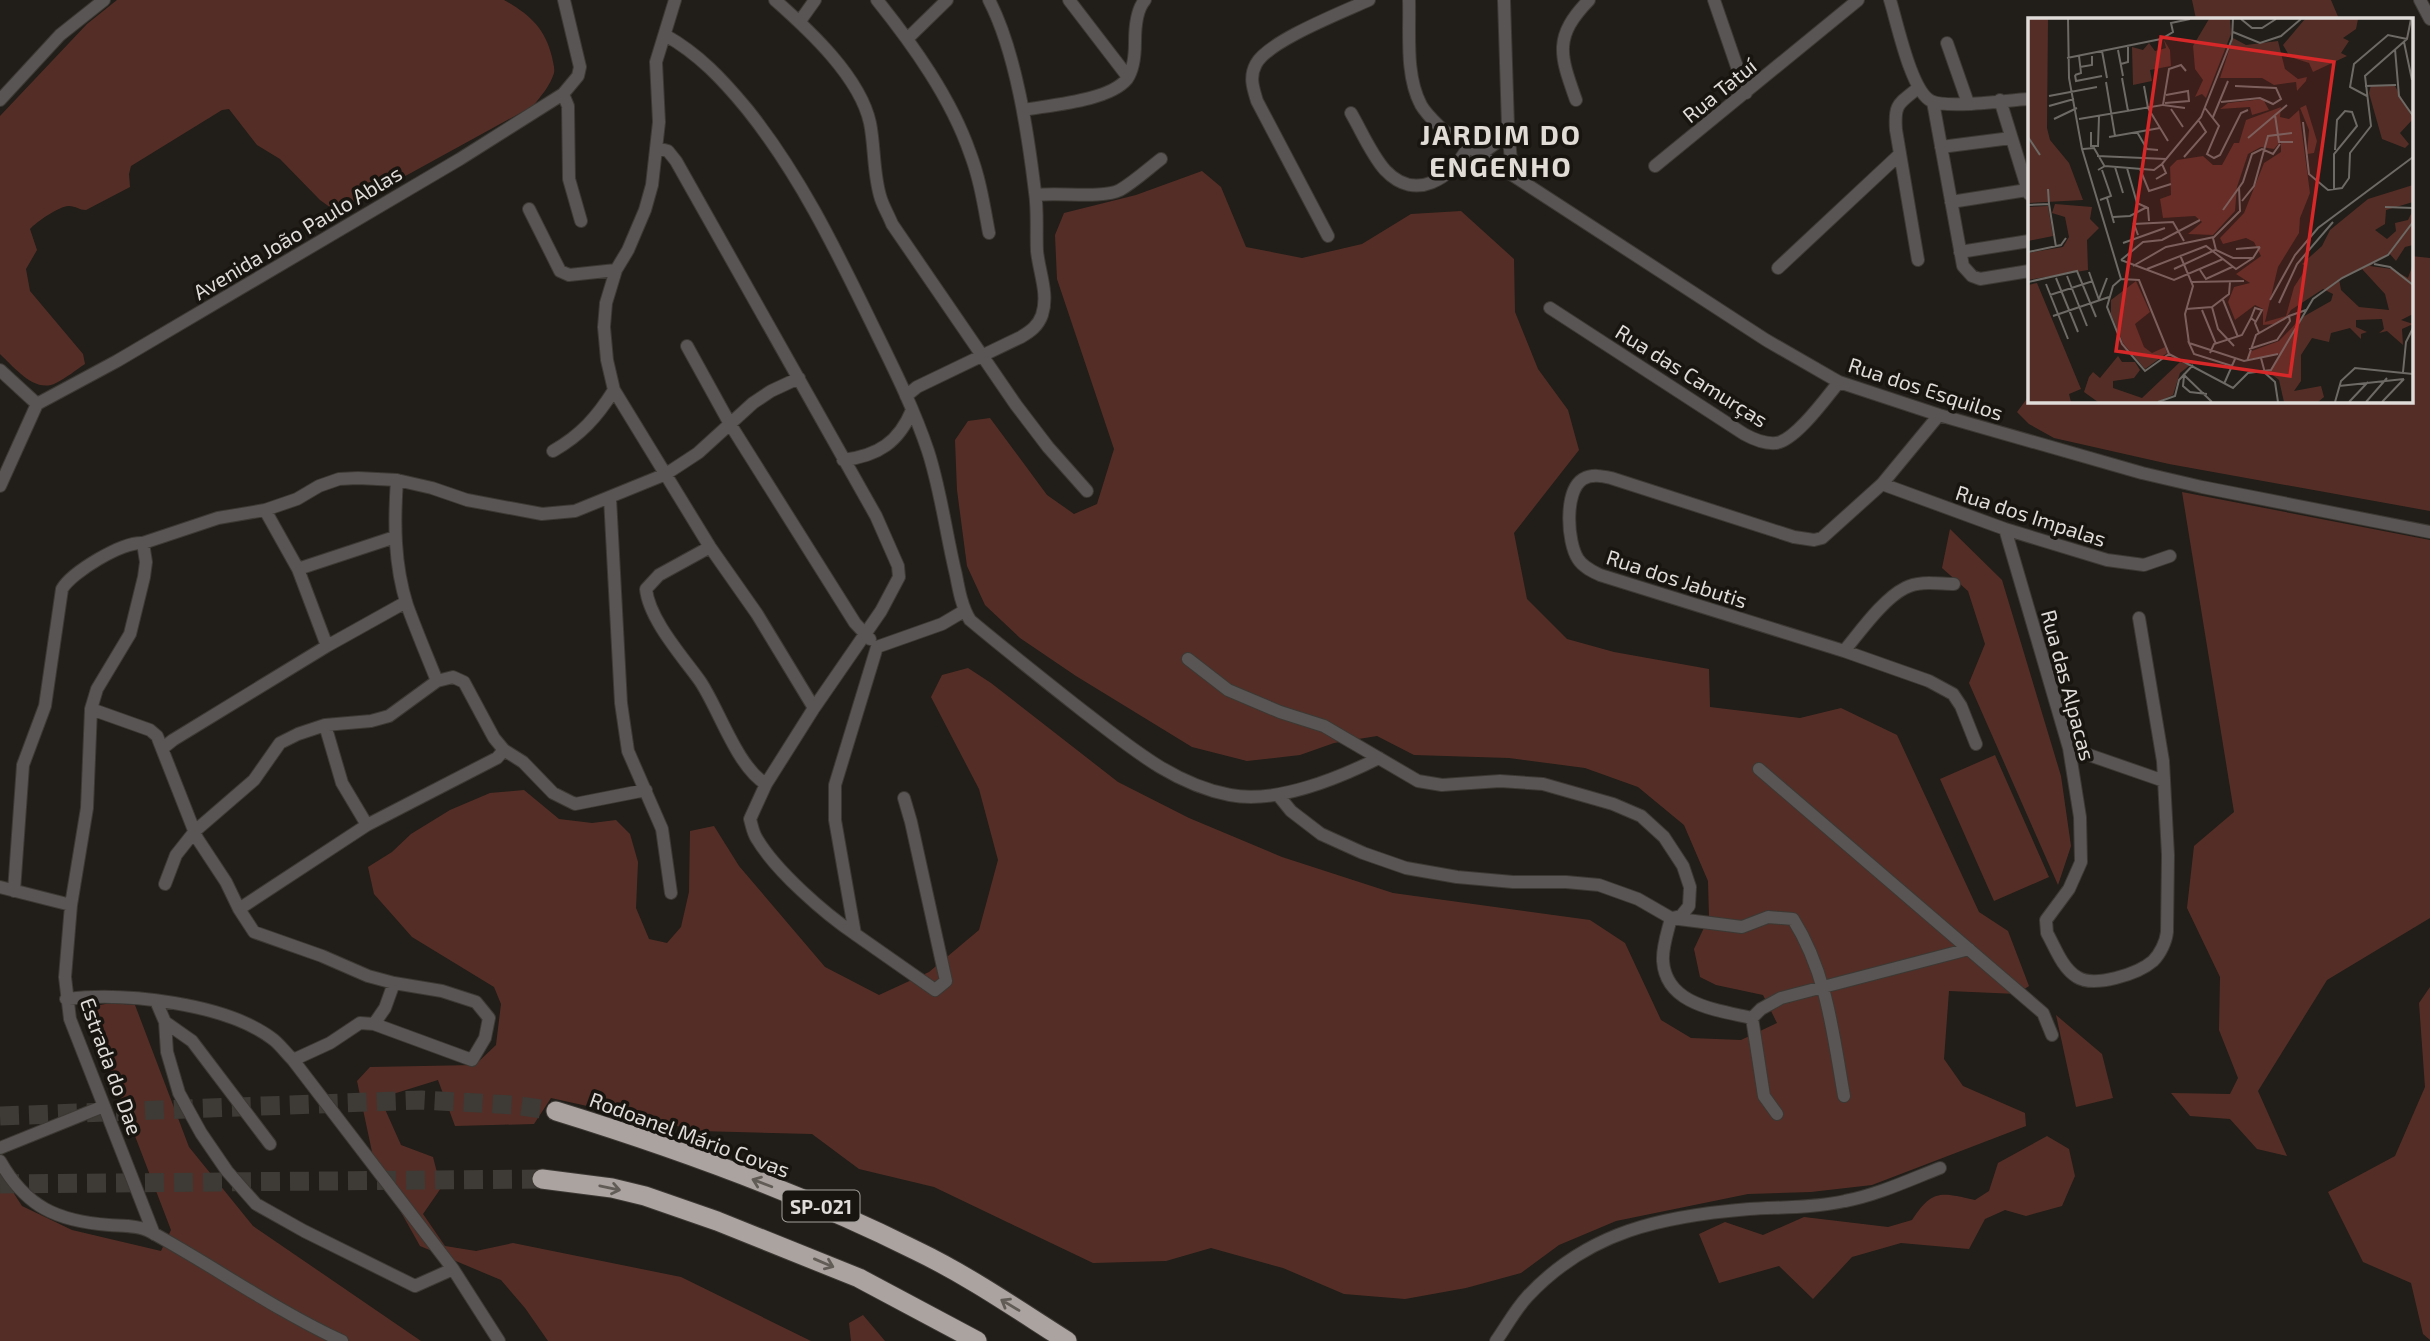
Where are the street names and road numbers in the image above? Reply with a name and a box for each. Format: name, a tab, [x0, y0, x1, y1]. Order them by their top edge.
street label: Rua Tatuí	[1677, 52, 1762, 127]
street label: Avenida João Paulo Ablas	[188, 160, 406, 304]
street label: Rua das Camurças	[1610, 318, 1773, 434]
street label: Rua dos Esquilos	[1846, 351, 2006, 425]
street label: Rua dos Impalas	[1953, 479, 2109, 551]
street label: Rua dos Jabutis	[1603, 543, 1751, 613]
street label: Rua das Alpacas	[2037, 607, 2101, 763]
street label: Estrada do Dae	[76, 994, 148, 1138]
street label: Rodoanel Mário Covas	[586, 1086, 794, 1182]
road number: SP-021	[782, 1190, 860, 1222]

